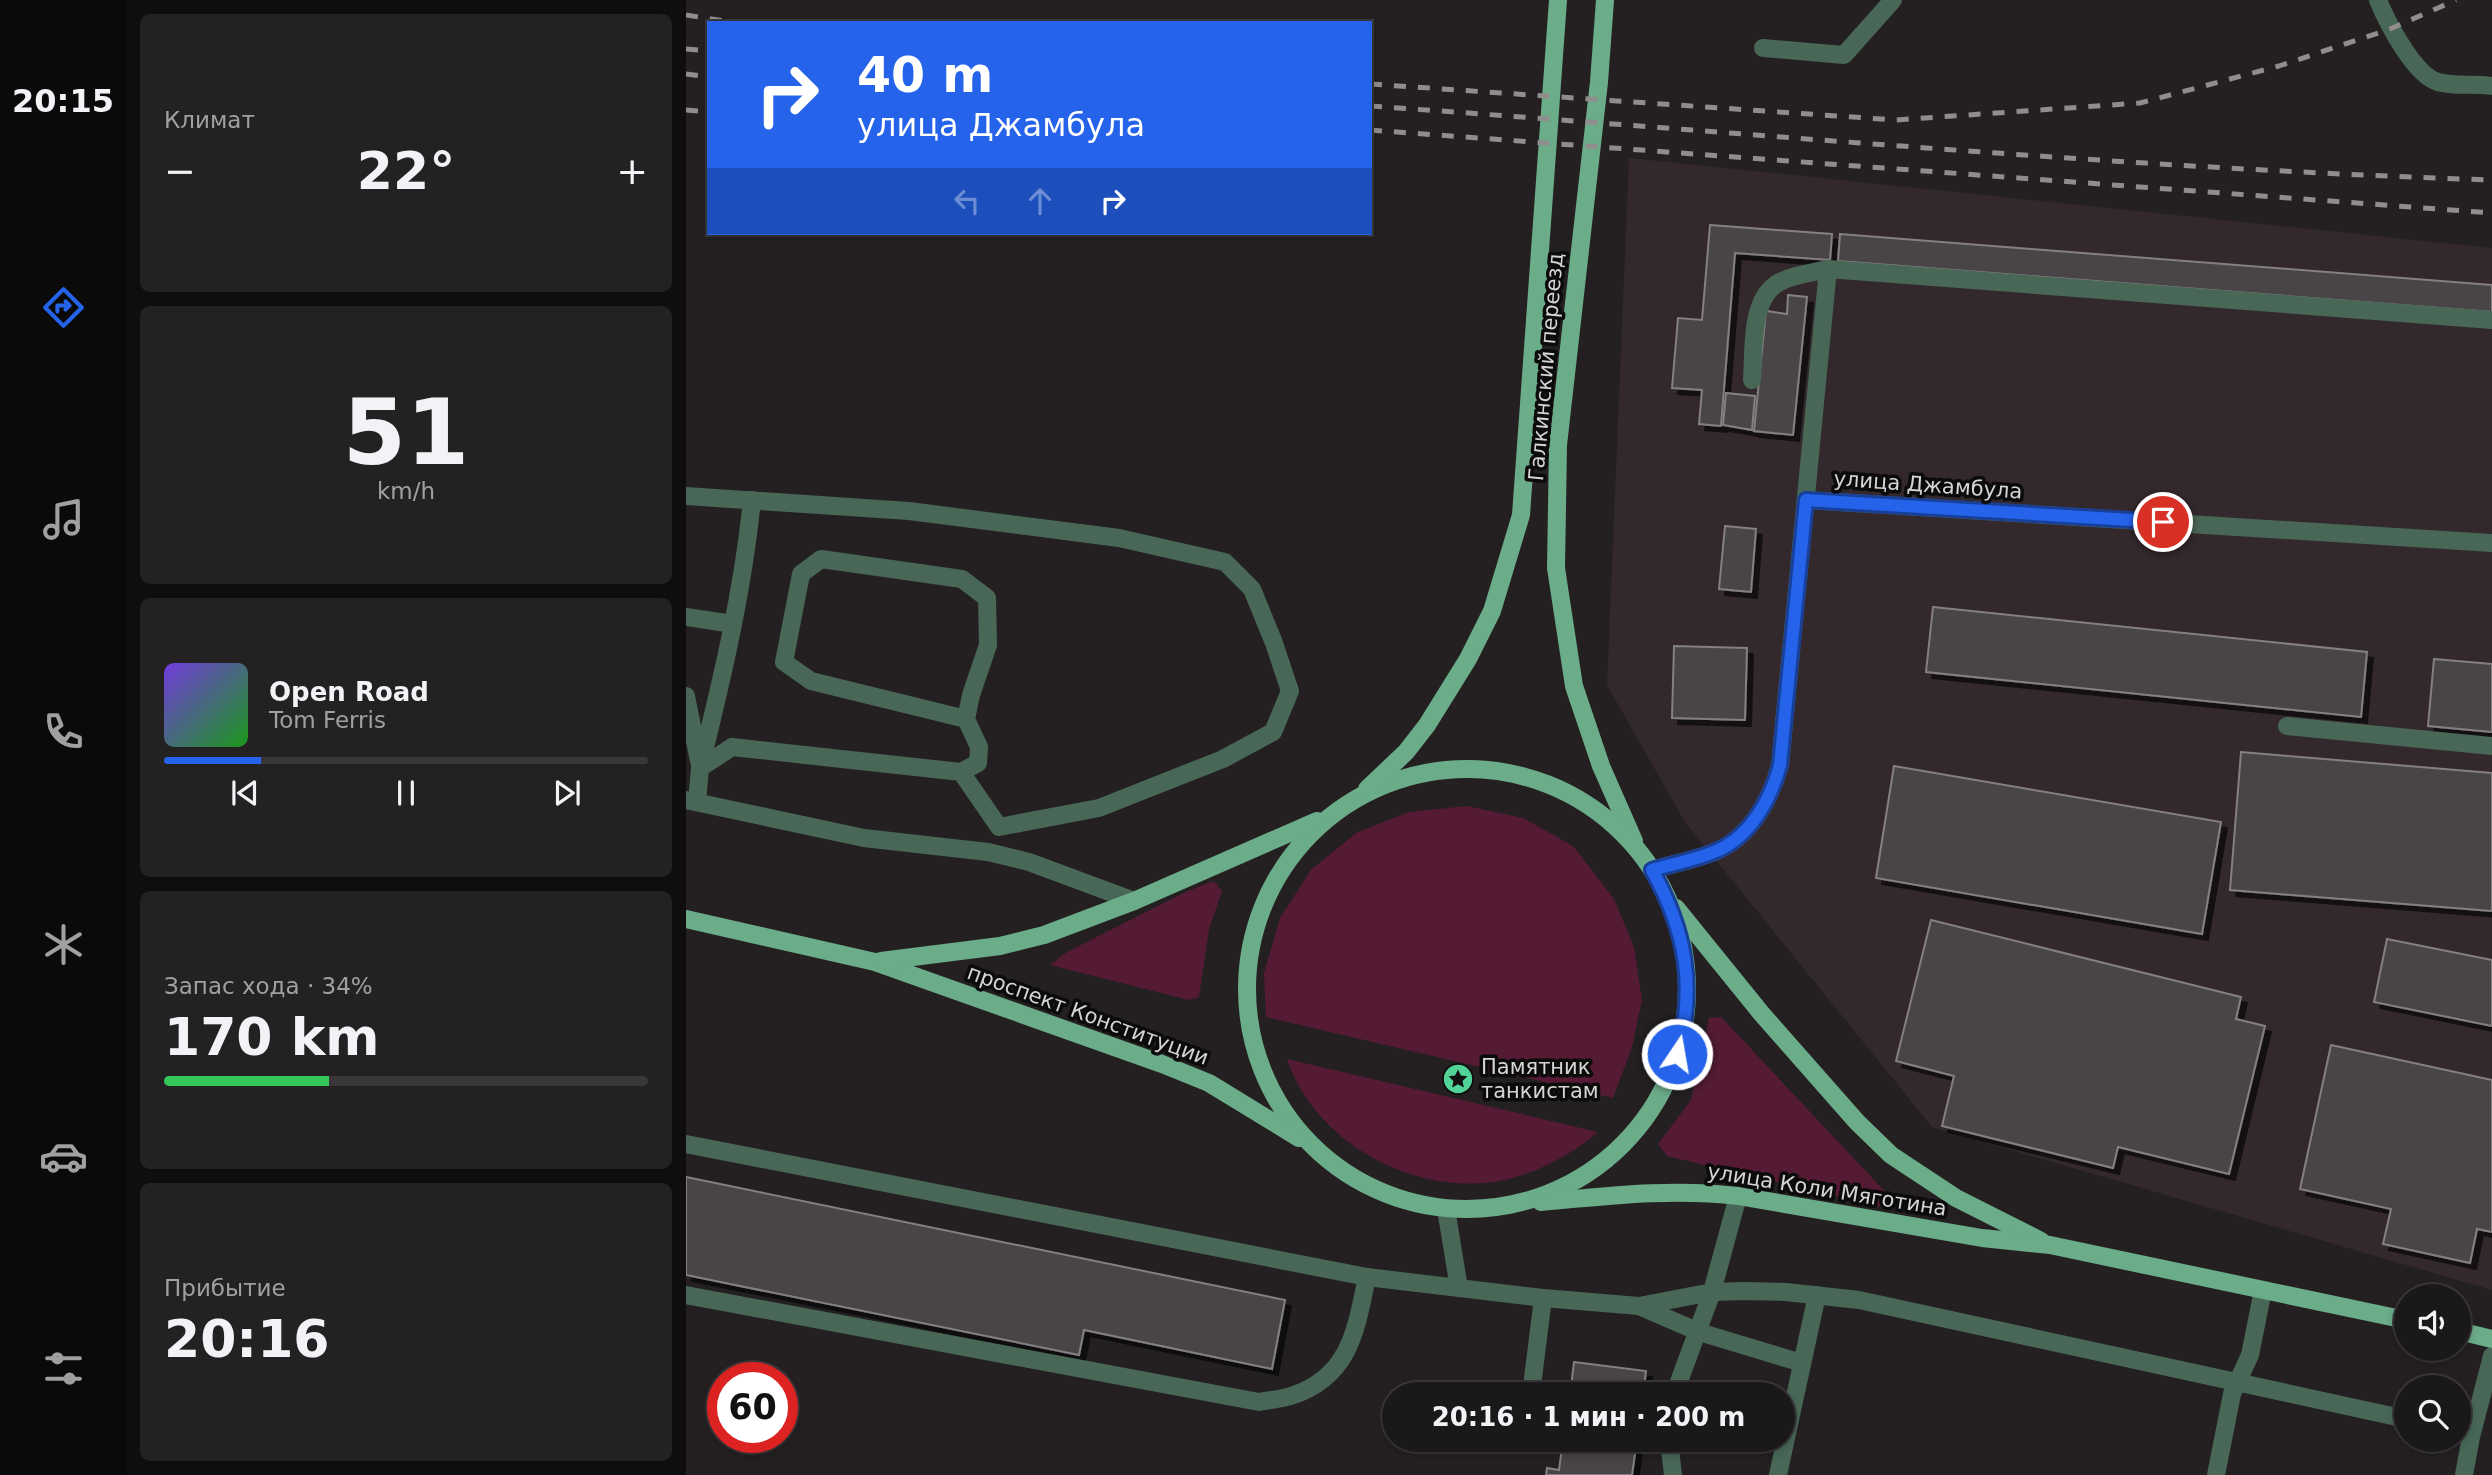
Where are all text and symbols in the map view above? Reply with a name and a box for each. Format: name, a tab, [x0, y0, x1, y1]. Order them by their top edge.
text: 40 m	[857, 47, 993, 104]
icon: right	[742, 49, 833, 140]
text: 20:15	[12, 82, 114, 120]
text: улица Джамбула	[857, 106, 1145, 144]
text: Климат	[164, 107, 255, 133]
text: 22°	[357, 141, 455, 201]
text: −	[164, 149, 196, 193]
text: +	[616, 149, 648, 193]
icon: left	[948, 182, 986, 220]
icon: ahead	[1021, 182, 1059, 220]
icon: right	[1094, 182, 1132, 220]
street label: Галкинский переезд	[1524, 252, 1568, 482]
icon: directions	[39, 283, 88, 332]
text: 51	[343, 380, 469, 485]
street label: улица Джамбула	[1833, 466, 2023, 504]
text: km/h	[377, 478, 435, 504]
pin	[2133, 492, 2193, 552]
icon: music	[39, 495, 88, 544]
icon: arrive	[2144, 503, 2182, 541]
text: Open Road	[269, 677, 429, 707]
icon: phone	[39, 707, 88, 756]
text: Tom Ferris	[269, 707, 386, 733]
icon: previous	[226, 774, 264, 812]
icon: pause	[387, 774, 425, 812]
icon: next	[548, 774, 586, 812]
icon: climate	[39, 920, 88, 969]
street label: проспект Конституции	[964, 960, 1212, 1070]
text: Запас хода · 34%	[164, 973, 373, 999]
text: 170 km	[164, 1007, 379, 1067]
position arrow	[1640, 1017, 1714, 1091]
place label: Памятник танкистам	[1481, 1055, 1599, 1103]
place icon: Памятник танкистам	[1441, 1062, 1475, 1096]
icon: car	[39, 1132, 88, 1181]
street label: улица Коли Мяготина	[1706, 1159, 1948, 1221]
text: Прибытие	[164, 1275, 286, 1301]
map controls	[2394, 1284, 2471, 1452]
button: sound	[2394, 1284, 2471, 1361]
text: 20:16	[164, 1309, 330, 1369]
icon: filters	[39, 1344, 88, 1393]
speed limit sign: 60	[707, 1362, 798, 1453]
button: search	[2394, 1375, 2471, 1452]
text: 20:16 · 1 мин · 200 m	[1432, 1402, 1745, 1432]

